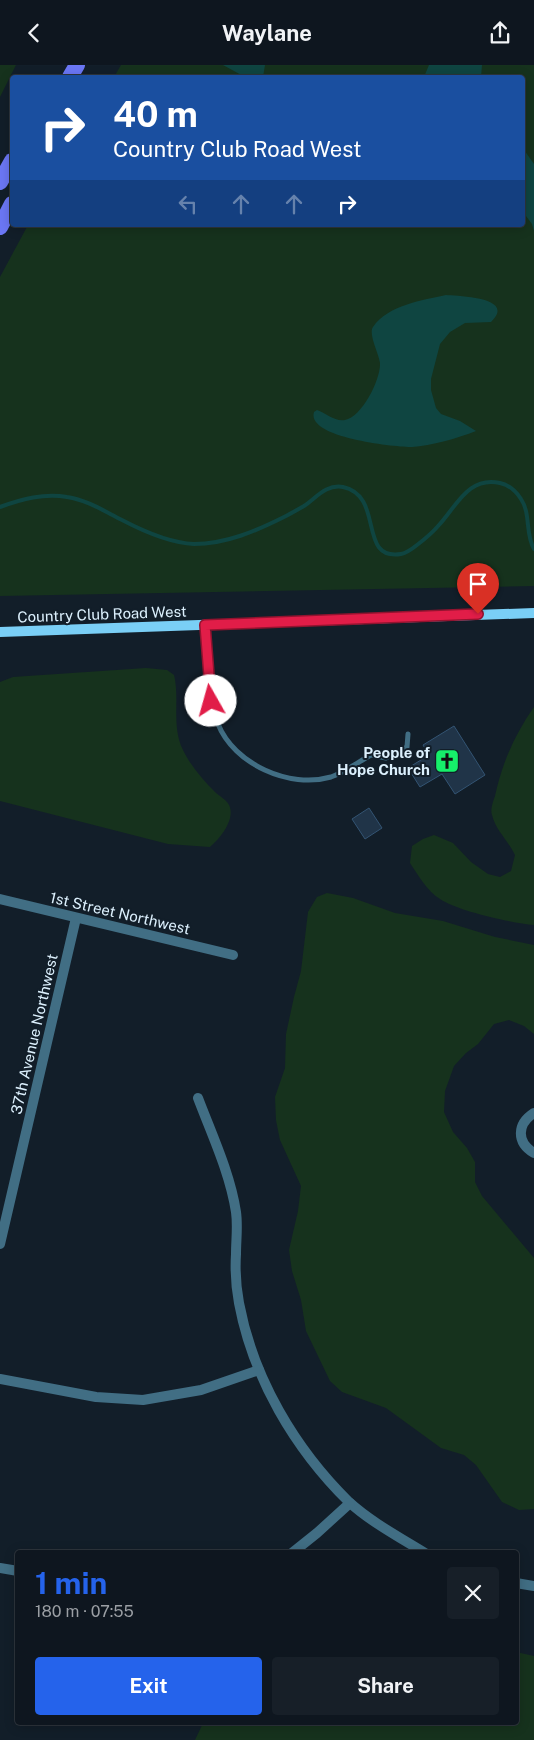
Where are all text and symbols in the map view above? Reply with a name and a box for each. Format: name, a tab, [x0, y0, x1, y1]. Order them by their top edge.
icon: back	[20, 19, 48, 47]
icon: share	[486, 19, 514, 47]
text: Waylane	[222, 20, 312, 46]
text: 40 m	[113, 94, 198, 135]
icon: right	[30, 95, 95, 160]
text: Country Club Road West	[113, 136, 362, 162]
icon: left	[174, 190, 202, 218]
icon: ahead	[227, 190, 255, 218]
icon: ahead	[280, 190, 308, 218]
icon: right	[333, 190, 361, 218]
pin	[457, 563, 499, 614]
icon: arrive	[464, 570, 492, 598]
street label: Country Club Road West	[17, 603, 187, 625]
position arrow	[184, 674, 236, 726]
place label: People of Hope Church	[337, 744, 430, 778]
church icon: People of Hope Church	[434, 748, 460, 774]
street label: 1st Street Northwest	[48, 889, 192, 937]
street label: 37th Avenue Northwest	[7, 952, 61, 1116]
text: 1 min	[35, 1565, 107, 1601]
button: close	[447, 1567, 499, 1619]
text: 180 m · 07:55	[35, 1602, 134, 1621]
button: Exit	[35, 1657, 262, 1715]
button: Share	[272, 1657, 499, 1715]

